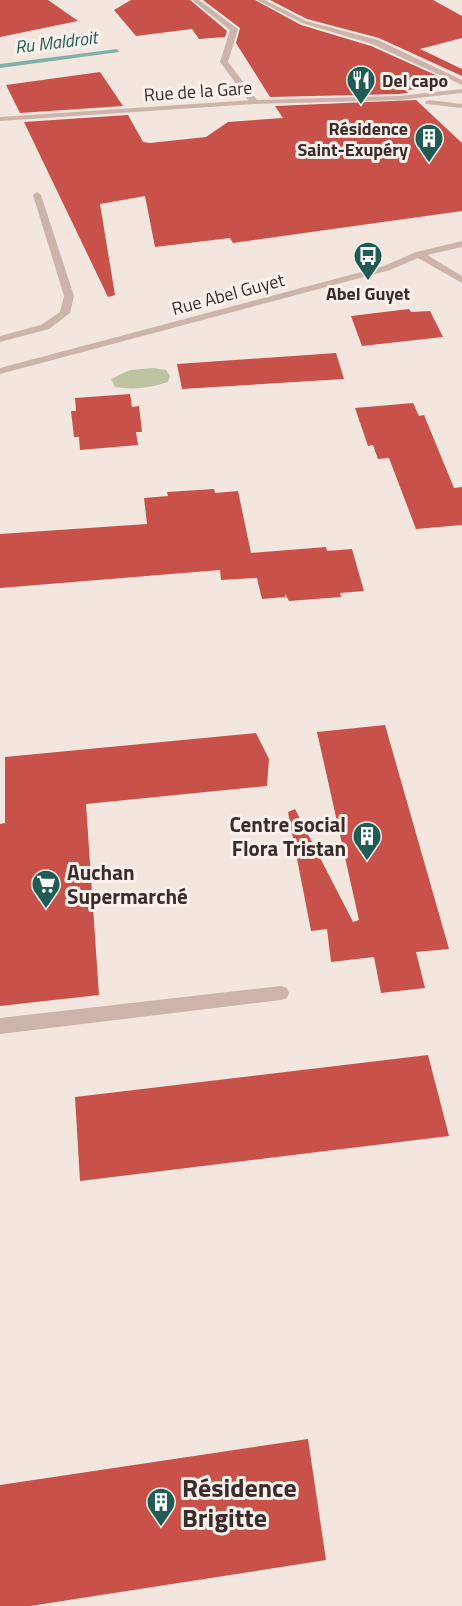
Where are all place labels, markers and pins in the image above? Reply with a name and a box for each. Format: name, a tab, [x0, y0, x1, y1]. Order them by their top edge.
restaurant icon: Del capo	[345, 64, 377, 106]
place label: Del capo	[382, 67, 448, 94]
place label: Résidence Saint-Exupéry	[297, 115, 408, 163]
building icon: Résidence Saint-Exupéry	[413, 122, 445, 164]
bus stop icon: Abel Guyet	[352, 240, 384, 282]
place label: Abel Guyet	[326, 280, 411, 307]
place label: Centre social Flora Tristan	[229, 808, 346, 864]
building icon: Centre social Flora Tristan	[351, 820, 383, 862]
place label: Auchan Supermarché	[67, 856, 188, 912]
supermarket icon: Auchan Supermarché	[30, 868, 62, 910]
place label: Résidence Brigitte	[182, 1468, 297, 1537]
building icon: Résidence Brigitte	[145, 1486, 177, 1528]

